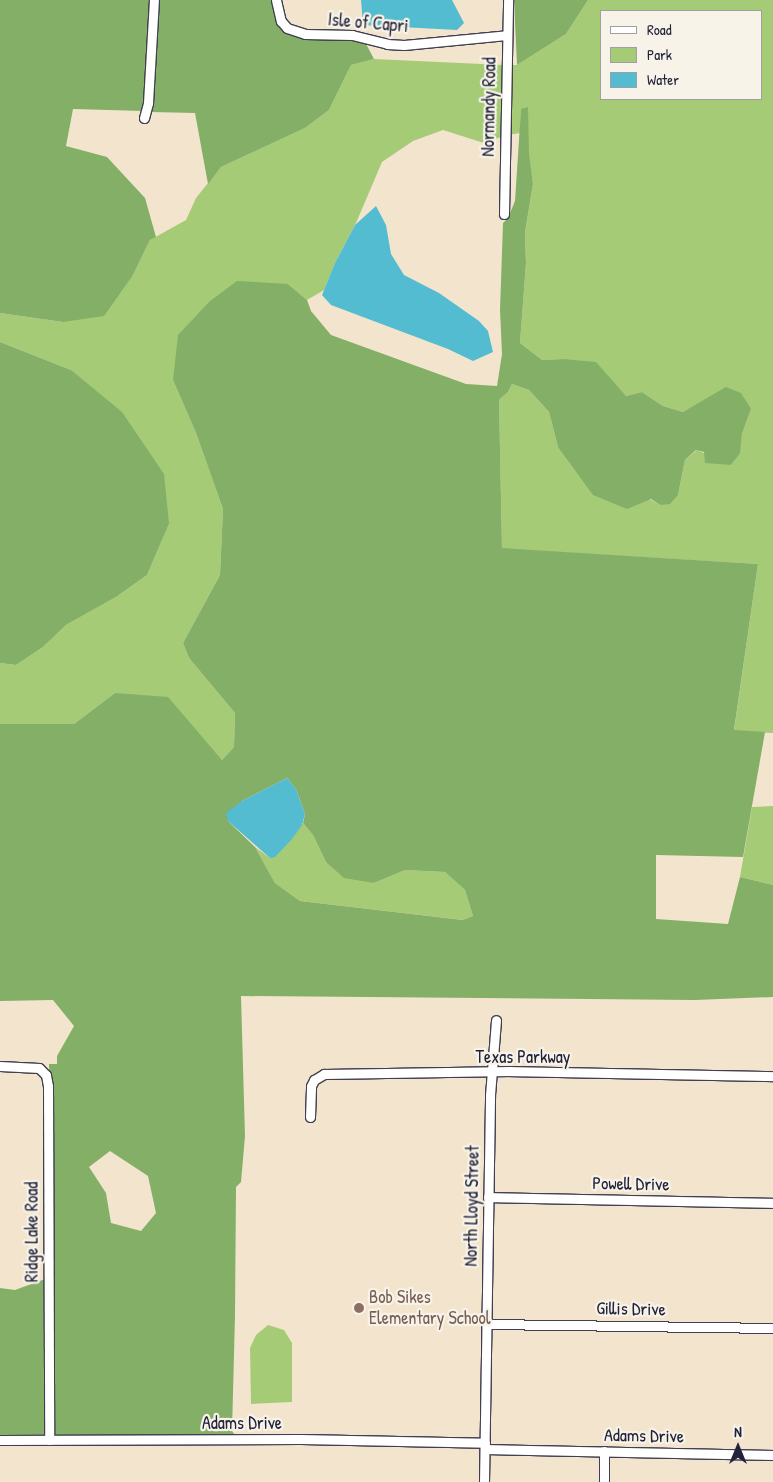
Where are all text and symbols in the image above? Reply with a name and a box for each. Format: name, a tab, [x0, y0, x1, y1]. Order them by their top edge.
street label: Isle of Capri	[327, 9, 409, 37]
legend	[600, 10, 763, 100]
text: Road	[647, 19, 672, 40]
text: Park	[647, 44, 672, 65]
street label: Normandy Road	[477, 57, 501, 157]
text: Water	[647, 69, 679, 90]
street label: Texas Parkway	[476, 1046, 570, 1068]
street label: North Lloyd Street	[460, 1145, 484, 1267]
street label: Powell Drive	[592, 1173, 670, 1195]
street label: Ridge Lake Road	[21, 1182, 43, 1282]
place label: Bob Sikes Elementary School	[369, 1287, 490, 1330]
street label: Gillis Drive	[596, 1298, 666, 1320]
marker: Bob Sikes Elementary School	[353, 1302, 365, 1314]
street label: Adams Drive	[202, 1412, 282, 1434]
north arrow	[713, 1422, 763, 1472]
text: N	[734, 1422, 742, 1441]
street label: Adams Drive	[604, 1425, 684, 1447]

